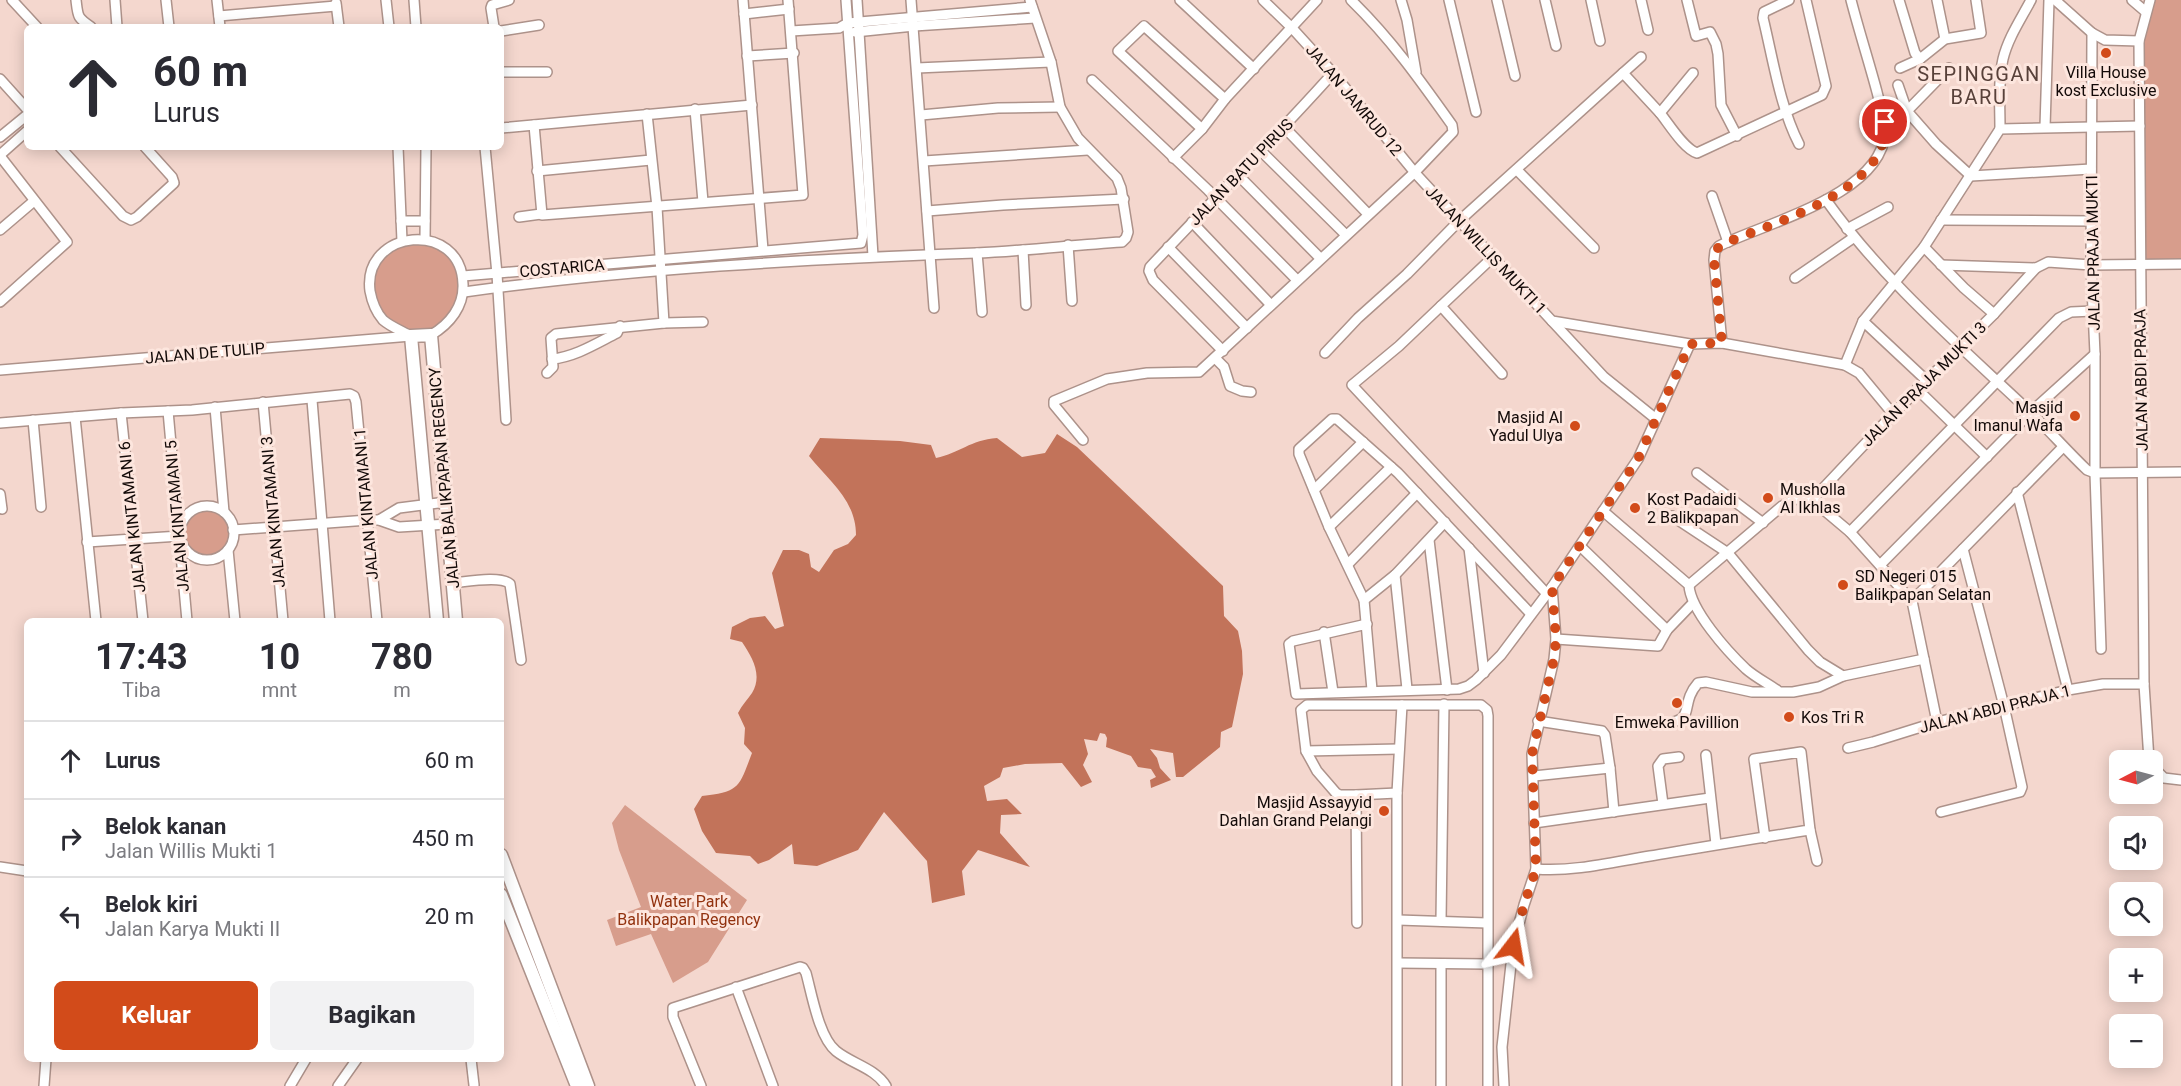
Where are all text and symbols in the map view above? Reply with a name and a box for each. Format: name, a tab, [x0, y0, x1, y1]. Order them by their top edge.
street label: JALAN JAMRUD 12	[1302, 40, 1406, 160]
marker: Villa House kost Exclusive	[2099, 46, 2113, 60]
text: 60 m	[153, 47, 248, 96]
icon: ahead	[54, 48, 132, 126]
district label: SEPINGGAN BARU	[1917, 62, 2041, 109]
place label: Villa House kost Exclusive	[2056, 63, 2156, 100]
pin	[1859, 96, 1910, 147]
text: Lurus	[153, 97, 220, 129]
icon: arrive	[1868, 105, 1901, 138]
street label: JALAN BATU PIRUS	[1185, 115, 1297, 229]
street label: JALAN PRAJA MUKTI	[2082, 175, 2104, 331]
street label: JALAN WILLIS MUKTI 1	[1422, 182, 1550, 318]
street label: COSTARICA	[519, 255, 606, 281]
street label: JALAN ABDI PRAJA	[2130, 308, 2152, 451]
street label: JALAN PRAJA MUKTI 3	[1858, 318, 1990, 450]
street label: JALAN DE TULIP	[144, 338, 266, 368]
street label: JALAN BALIKPAPAN REGENCY	[425, 366, 463, 589]
place label: Masjid Imanul Wafa	[1973, 398, 2063, 435]
place label: Masjid Al Yadul Ulya	[1489, 408, 1563, 445]
marker: Masjid Imanul Wafa	[2068, 409, 2082, 423]
marker: Masjid Al Yadul Ulya	[1568, 419, 1582, 433]
street label: JALAN KINTAMANI 1	[350, 428, 382, 580]
street label: JALAN KINTAMANI 3	[257, 436, 289, 588]
street label: JALAN KINTAMANI 6	[115, 440, 149, 594]
street label: JALAN KINTAMANI 5	[161, 440, 193, 592]
place label: Musholla Al Ikhlas	[1780, 480, 1845, 517]
place label: Kost Padaidi 2 Balikpapan	[1647, 490, 1739, 527]
marker: Musholla Al Ikhlas	[1761, 491, 1775, 505]
marker: Kost Padaidi 2 Balikpapan	[1628, 501, 1642, 515]
place label: SD Negeri 015 Balikpapan Selatan	[1855, 567, 1991, 604]
marker: SD Negeri 015 Balikpapan Selatan	[1836, 578, 1850, 592]
text: 17:43	[95, 636, 188, 678]
text: 10	[259, 636, 300, 678]
text: 780	[371, 636, 433, 678]
text: Tiba	[122, 678, 161, 702]
text: mnt	[262, 678, 297, 702]
text: m	[393, 678, 411, 702]
street label: JALAN ABDI PRAJA 1	[1917, 681, 2073, 737]
marker: Emweka Pavillion	[1670, 696, 1684, 710]
place label: Kos Tri R	[1801, 708, 1864, 727]
marker: Kos Tri R	[1782, 710, 1796, 724]
place label: Emweka Pavillion	[1615, 713, 1739, 732]
icon: ahead	[54, 744, 87, 777]
text: Lurus	[105, 748, 161, 773]
text: 60 m	[425, 748, 474, 773]
north arrow	[2109, 750, 2163, 804]
map controls	[2109, 750, 2163, 1068]
place label: Masjid Assayyid Dahlan Grand Pelangi	[1219, 793, 1372, 830]
marker: Masjid Assayyid Dahlan Grand Pelangi	[1377, 804, 1391, 818]
text: Belok kanan	[105, 814, 226, 839]
button: sound	[2109, 816, 2163, 870]
icon: right	[54, 822, 87, 855]
text: 450 m	[412, 826, 474, 851]
text: Jalan Willis Mukti 1	[105, 839, 277, 863]
button: search	[2109, 882, 2163, 936]
text: Belok kiri	[105, 892, 198, 917]
park label: Water Park Balikpapan Regency	[617, 892, 761, 929]
icon: left	[54, 900, 87, 933]
text: 20 m	[425, 904, 474, 929]
position arrow	[1481, 914, 1545, 978]
text: Jalan Karya Mukti II	[105, 917, 280, 941]
button: +	[2109, 948, 2163, 1002]
button: Keluar	[54, 981, 258, 1050]
button: Bagikan	[270, 981, 474, 1050]
button: −	[2109, 1014, 2163, 1068]

